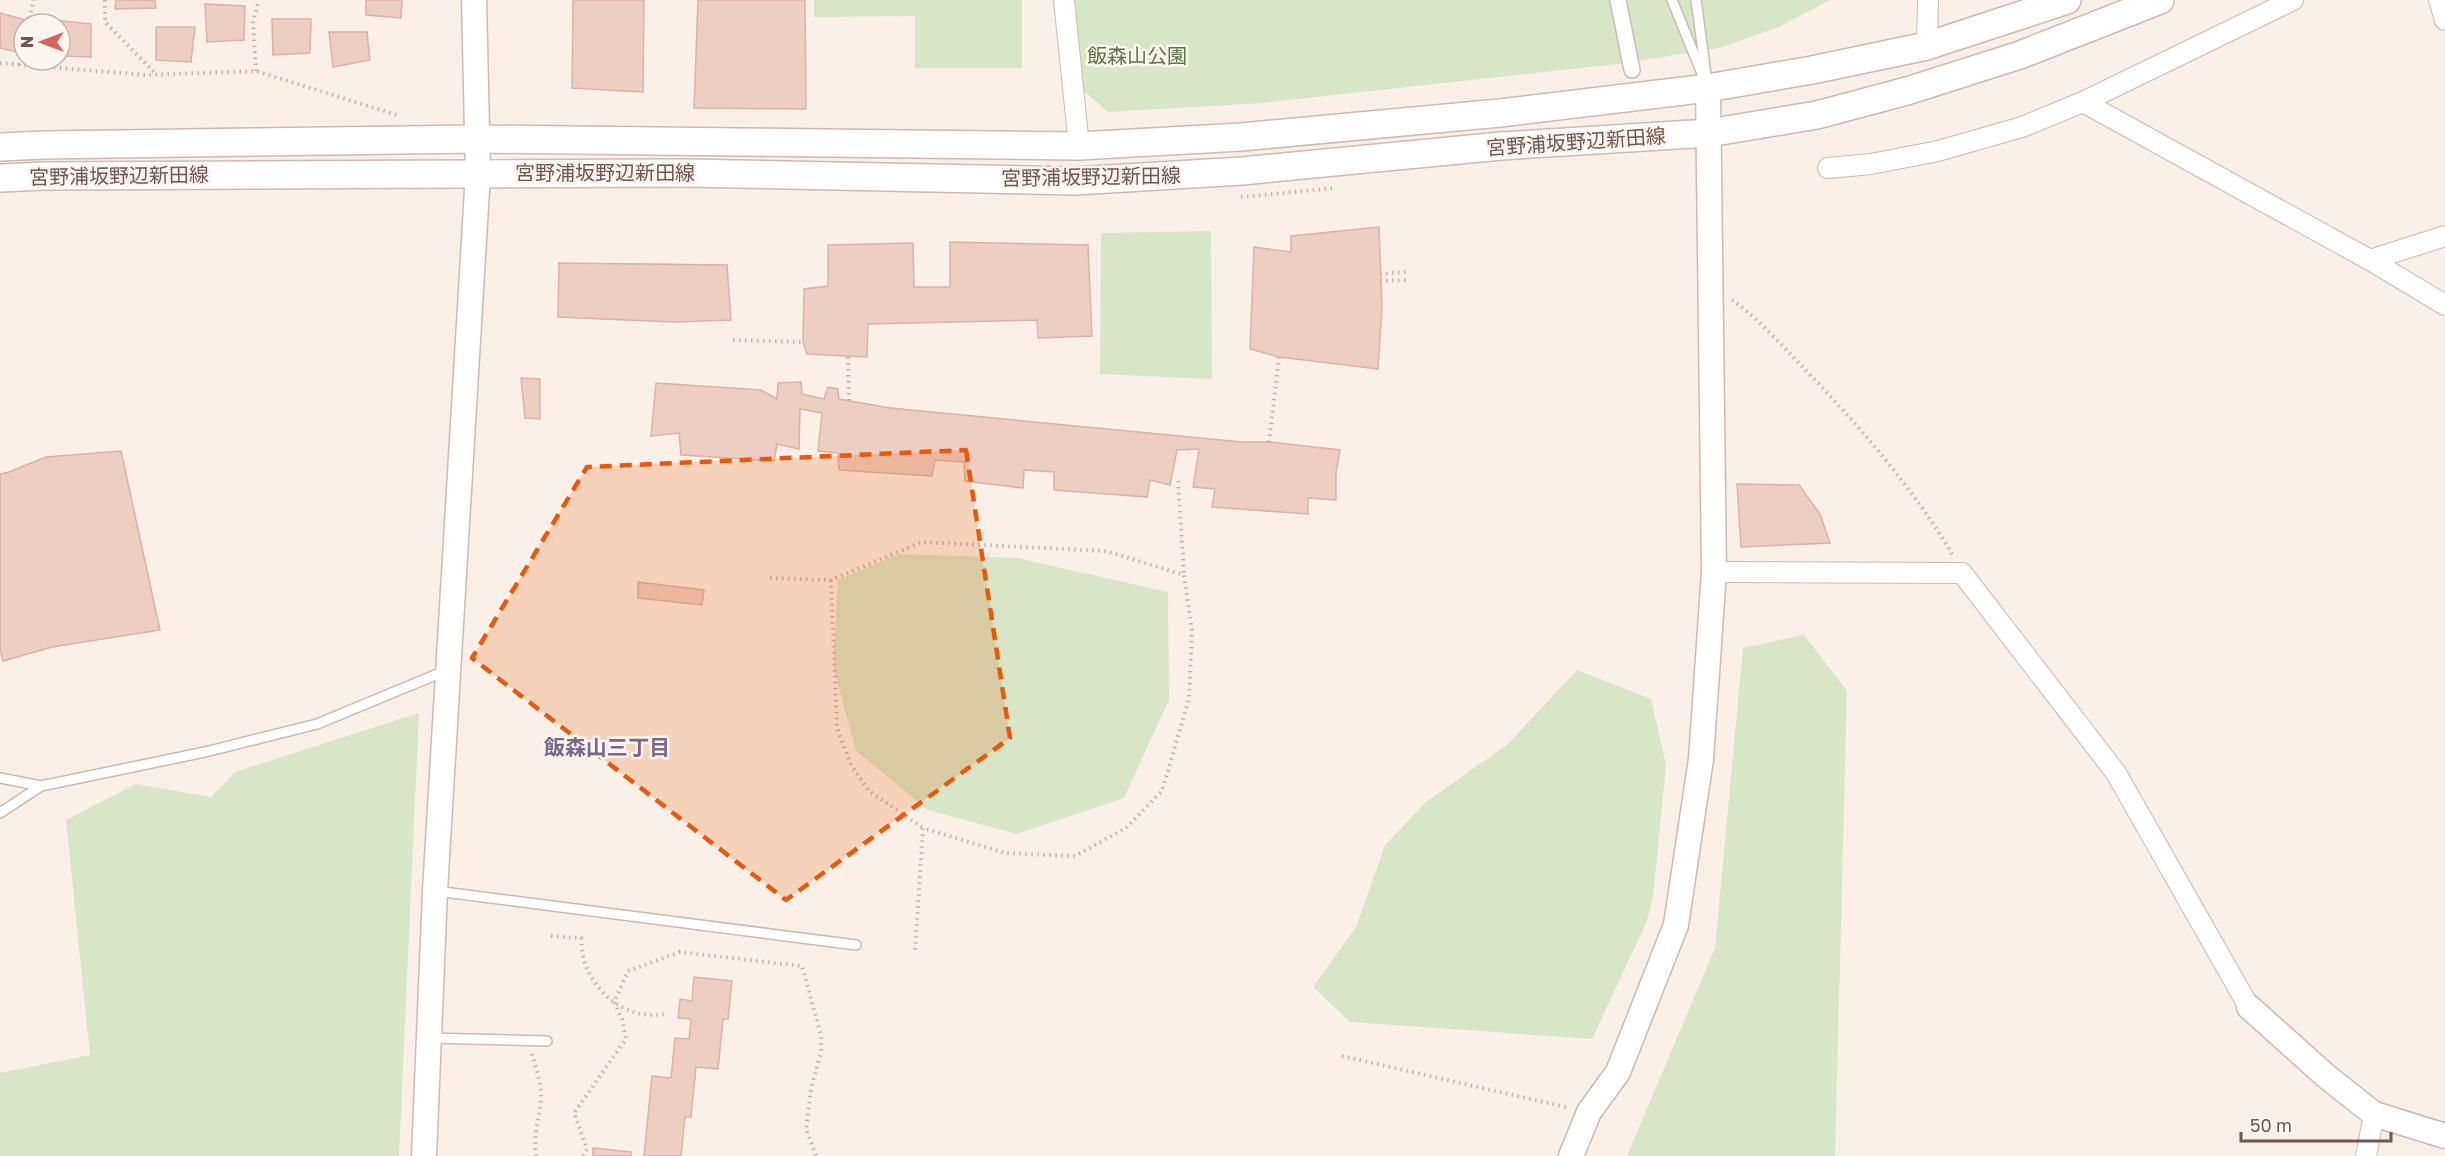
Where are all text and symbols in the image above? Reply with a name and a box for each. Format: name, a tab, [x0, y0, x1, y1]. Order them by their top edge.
north arrow	[12, 12, 72, 72]
text: N	[17, 36, 37, 48]
park label: 飯森山公園	[1087, 43, 1187, 67]
street label: 宮野浦坂野辺新田線	[1485, 123, 1667, 159]
street label: 宮野浦坂野辺新田線	[515, 160, 695, 184]
street label: 宮野浦坂野辺新田線	[29, 161, 209, 189]
street label: 宮野浦坂野辺新田線	[1001, 162, 1181, 190]
district label: 飯森山三丁目	[543, 734, 670, 760]
scale bar	[2241, 1105, 2391, 1143]
text: 50 m	[2250, 1114, 2292, 1136]

